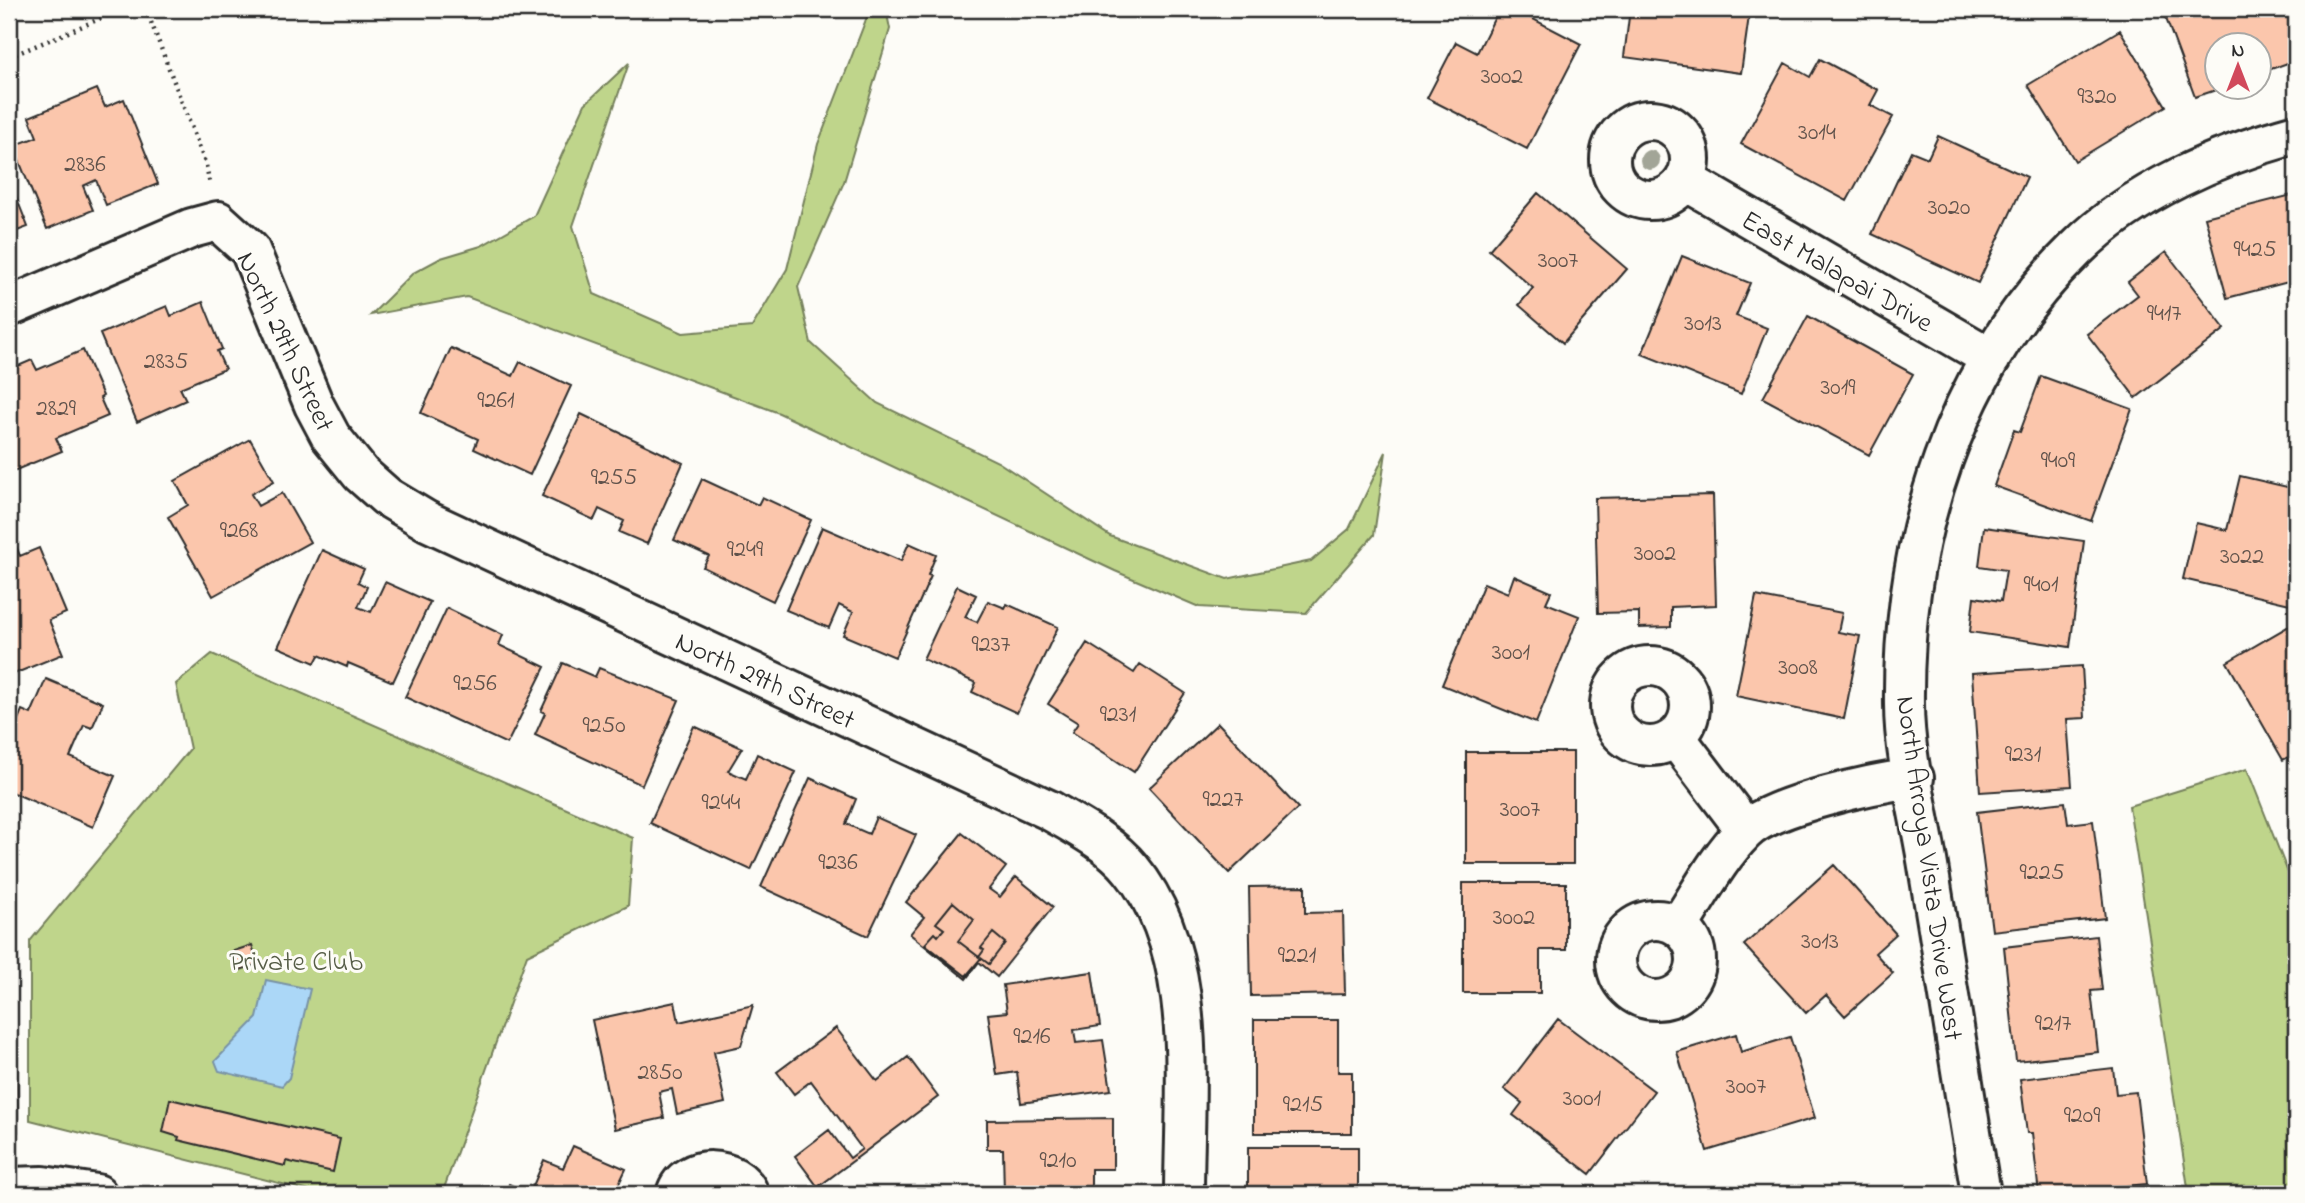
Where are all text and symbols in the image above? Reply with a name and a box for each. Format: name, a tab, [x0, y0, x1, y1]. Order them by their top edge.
north arrow	[2204, 32, 2274, 102]
text: N	[2232, 38, 2245, 65]
house number: 3002	[1481, 60, 1523, 95]
house number: 9320	[2077, 80, 2117, 115]
house number: 3014	[1798, 116, 1836, 151]
house number: 2836	[64, 148, 106, 183]
house number: 3020	[1928, 191, 1970, 226]
street label: East Malapai Drive	[1733, 201, 1940, 345]
house number: 9425	[2234, 233, 2277, 268]
house number: 3007	[1538, 244, 1578, 279]
street label: North 29th Street	[224, 246, 344, 439]
house number: 9417	[2147, 297, 2181, 332]
house number: 3013	[1684, 307, 1722, 342]
house number: 2835	[144, 345, 189, 380]
house number: 3019	[1820, 371, 1856, 406]
house number: 9261	[477, 384, 515, 419]
house number: 2829	[36, 392, 77, 427]
house number: 9409	[2041, 444, 2076, 479]
house number: 9255	[591, 461, 638, 496]
house number: 9268	[220, 514, 258, 549]
house number: 9249	[727, 533, 764, 568]
house number: 3002	[1634, 537, 1676, 572]
house number: 3022	[2220, 540, 2264, 575]
house number: 9401	[2023, 568, 2059, 603]
street label: North 29th Street	[668, 622, 861, 742]
house number: 9237	[972, 628, 1011, 663]
house number: 3001	[1492, 636, 1531, 671]
house number: 3008	[1778, 651, 1818, 686]
house number: 9256	[453, 667, 497, 702]
street label: North Arroya Vista Drive West	[1883, 694, 1972, 1043]
house number: 9231	[1100, 698, 1137, 733]
house number: 9250	[582, 709, 626, 744]
house number: 9231	[2005, 738, 2042, 773]
house number: 9227	[1203, 783, 1244, 818]
house number: 9244	[702, 786, 741, 821]
house number: 3007	[1500, 793, 1540, 828]
house number: 9236	[818, 846, 858, 881]
house number: 9225	[2020, 856, 2065, 891]
house number: 3002	[1493, 901, 1535, 936]
house number: 3013	[1801, 925, 1839, 960]
house number: 9221	[1278, 939, 1317, 974]
park label: Private Club	[229, 943, 363, 984]
house number: 9217	[2035, 1007, 2071, 1042]
house number: 9216	[1013, 1020, 1051, 1055]
house number: 2850	[637, 1056, 683, 1091]
house number: 3007	[1726, 1070, 1766, 1105]
house number: 3001	[1563, 1082, 1602, 1117]
house number: 9215	[1283, 1088, 1324, 1123]
house number: 9209	[2064, 1099, 2101, 1134]
house number: 9210	[1039, 1144, 1077, 1179]

